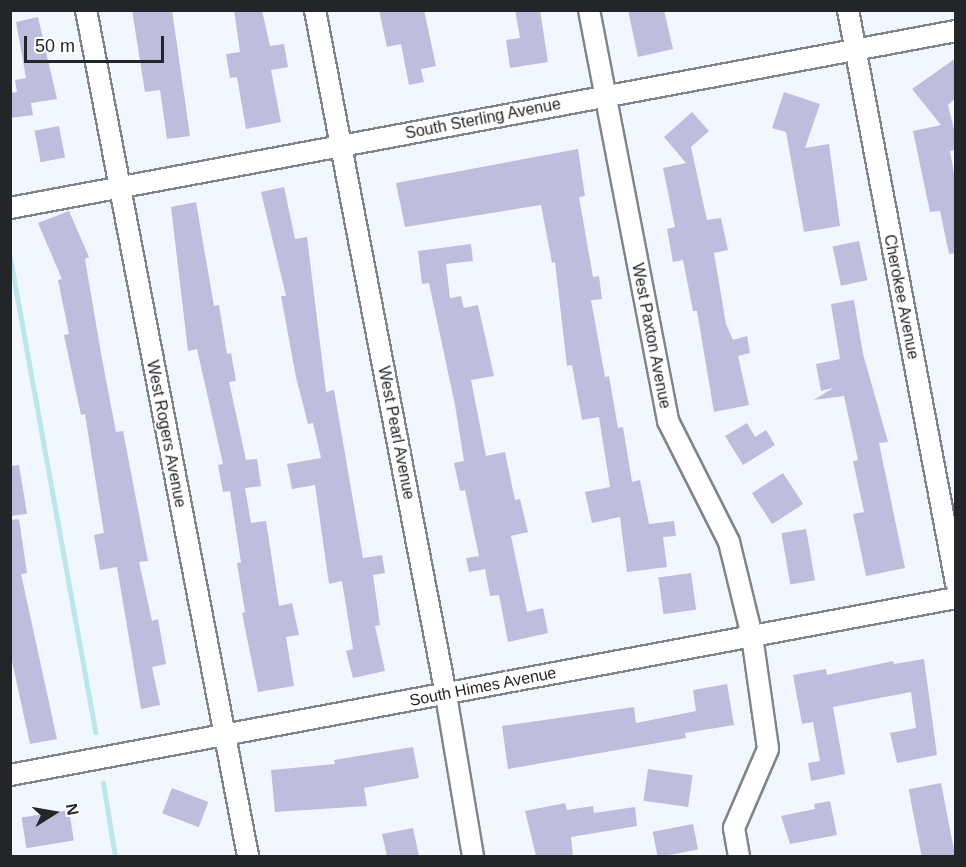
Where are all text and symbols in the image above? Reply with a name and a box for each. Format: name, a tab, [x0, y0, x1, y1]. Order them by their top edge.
scale bar	[27, 24, 166, 62]
text: 50 m	[35, 36, 75, 56]
street label: South Sterling Avenue	[403, 94, 563, 144]
street label: Cherokee Avenue	[879, 232, 923, 362]
street label: West Paxton Avenue	[627, 261, 675, 411]
street label: West Rogers Avenue	[142, 358, 190, 510]
street label: West Pearl Avenue	[374, 364, 418, 502]
street label: South Himes Avenue	[408, 663, 558, 711]
north arrow	[24, 783, 84, 843]
text: N	[63, 802, 82, 817]

